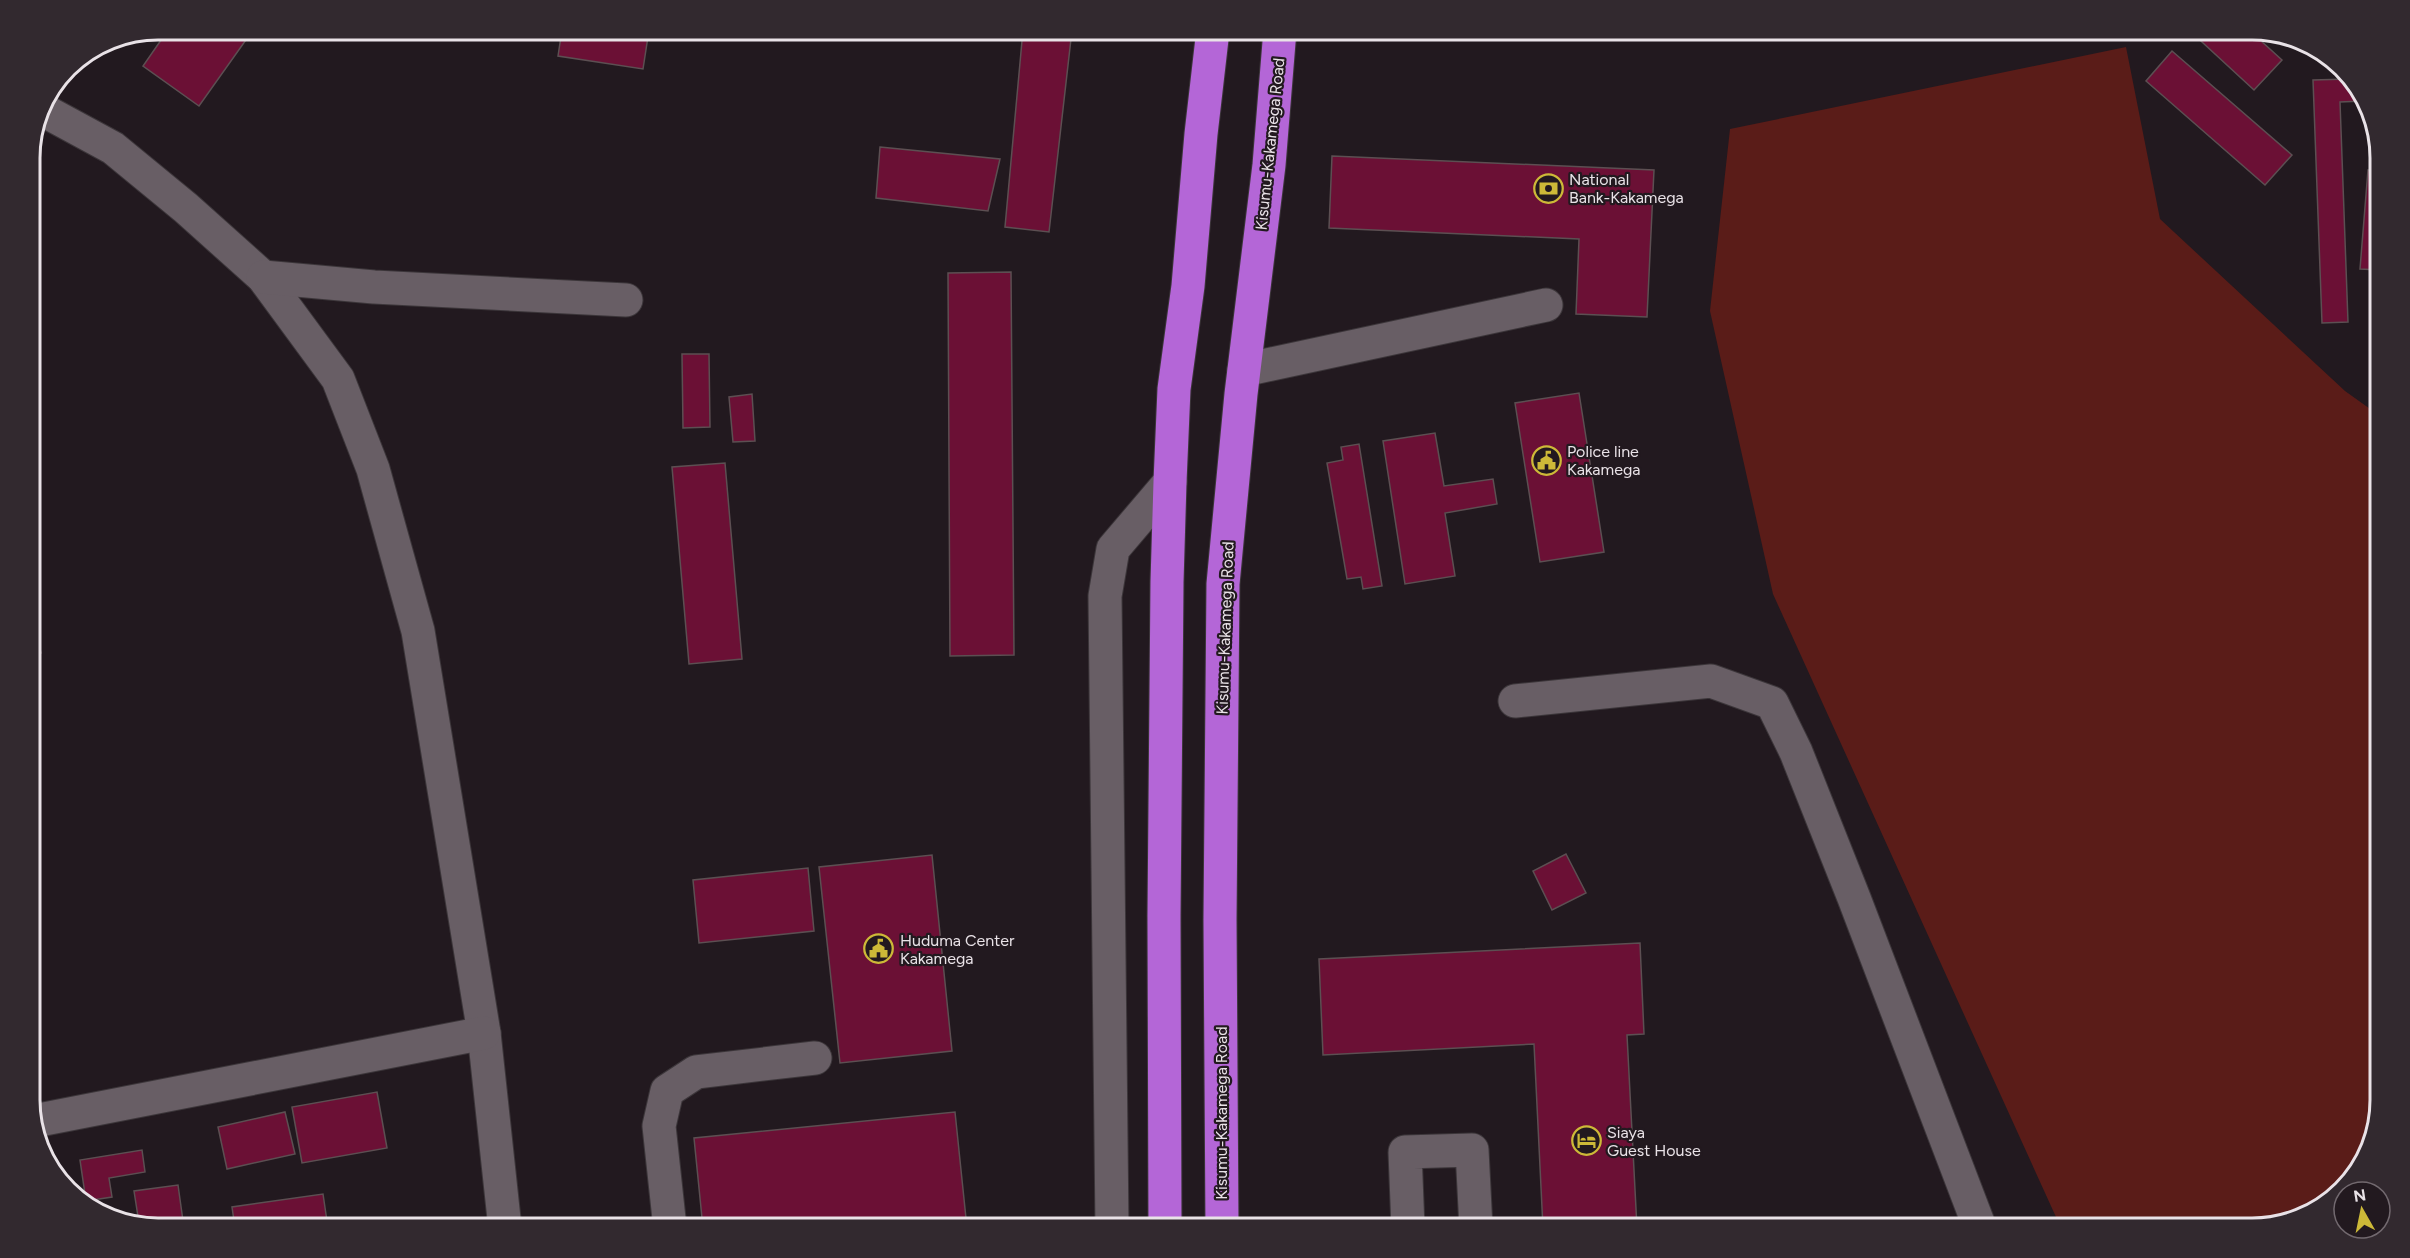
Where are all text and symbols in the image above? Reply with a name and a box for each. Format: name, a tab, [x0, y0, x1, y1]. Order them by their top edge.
street label: Kisumu-Kakamega Road	[1251, 57, 1289, 231]
place label: National Bank-Kakamega	[1569, 170, 1684, 207]
bank icon: National Bank-Kakamega	[1532, 172, 1564, 204]
place label: Police line Kakamega	[1567, 442, 1640, 479]
public building icon: Police line Kakamega	[1530, 444, 1562, 476]
street label: Kisumu-Kakamega Road	[1212, 541, 1238, 715]
place label: Huduma Center Kakamega	[900, 931, 1015, 968]
public building icon: Huduma Center Kakamega	[863, 933, 895, 965]
street label: Kisumu-Kakamega Road	[1212, 1026, 1231, 1200]
place label: Siaya Guest House	[1607, 1123, 1701, 1160]
hotel icon: Siaya Guest House	[1570, 1125, 1602, 1157]
north arrow	[2332, 1180, 2392, 1240]
text: N	[2352, 1185, 2367, 1206]

